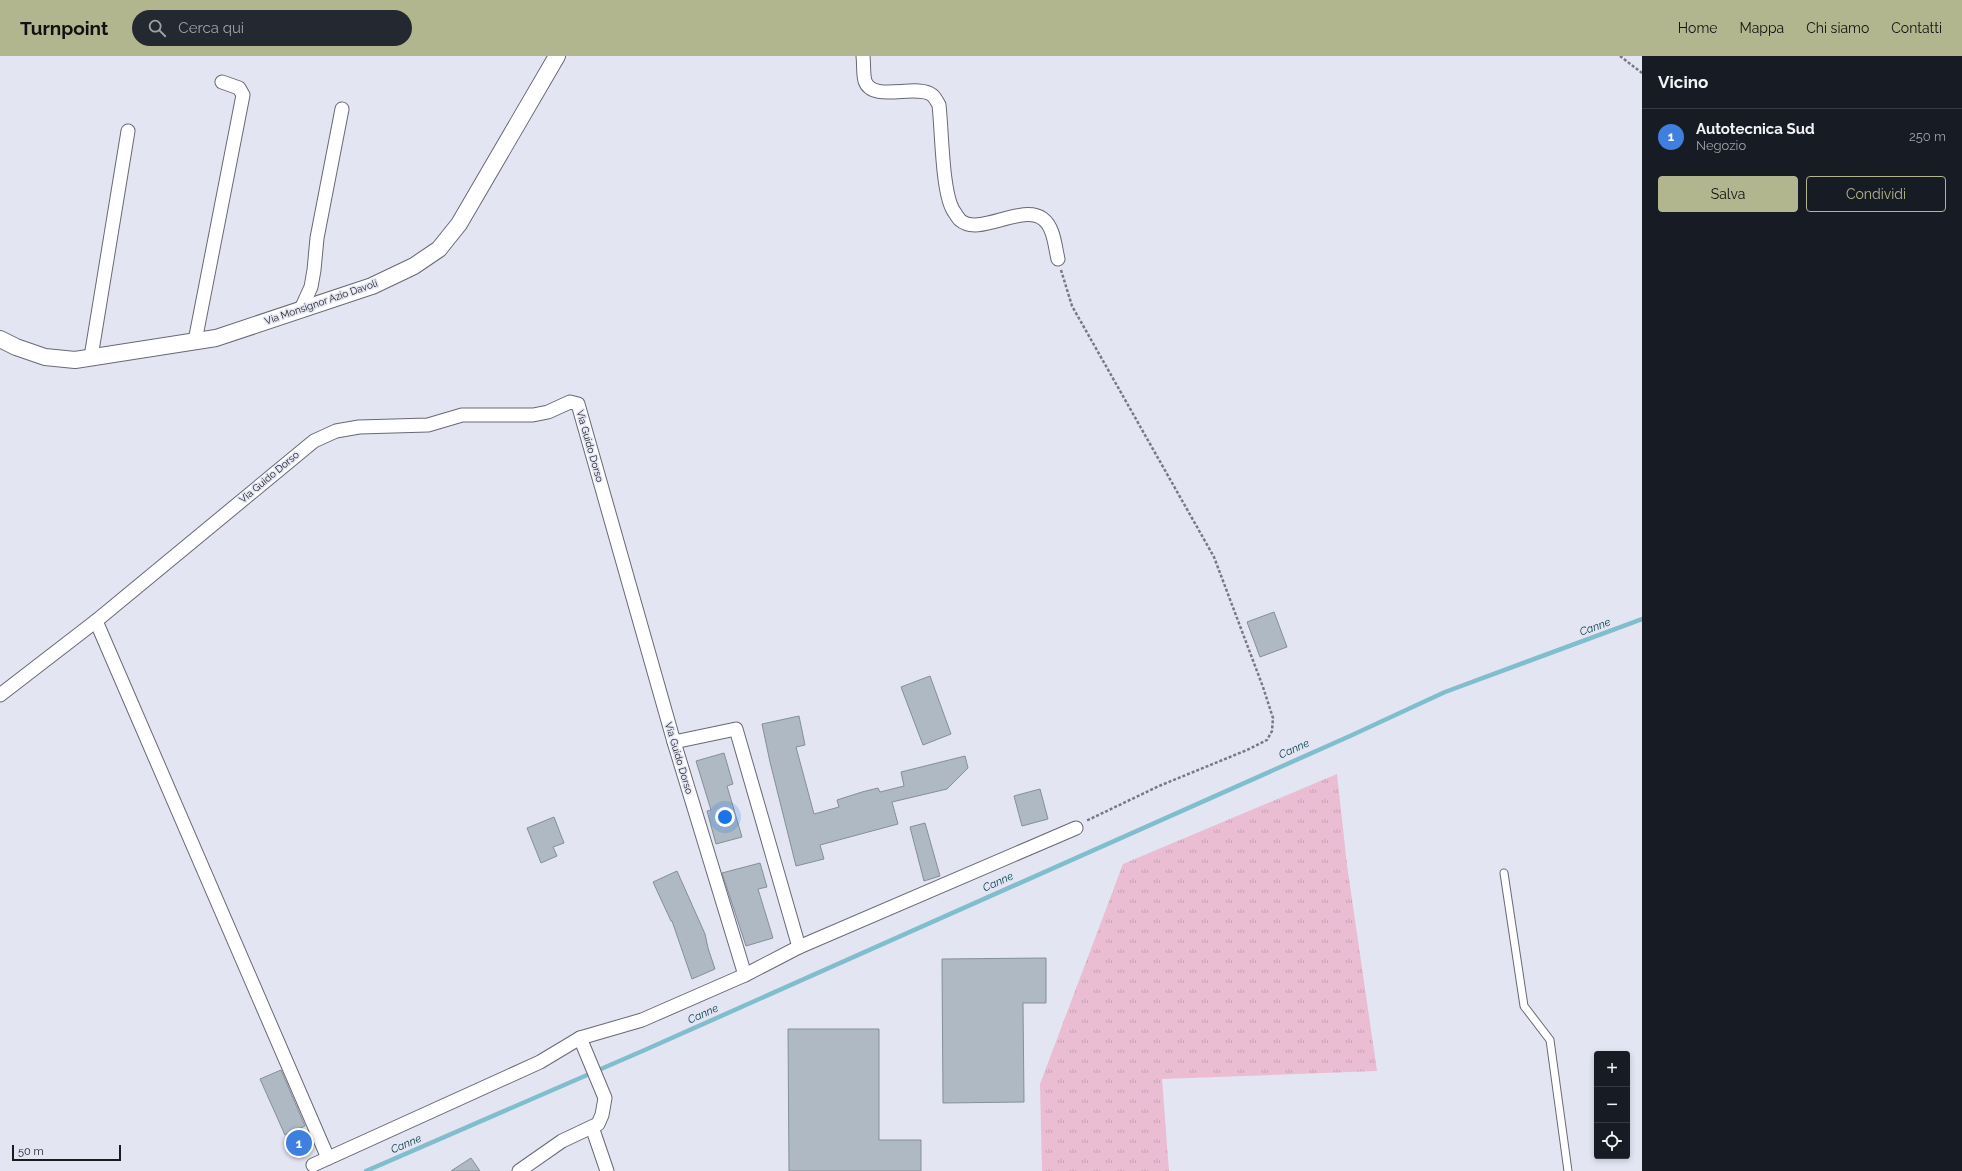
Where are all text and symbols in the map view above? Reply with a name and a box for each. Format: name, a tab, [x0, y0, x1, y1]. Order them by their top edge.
search box	[132, 10, 412, 46]
text: Turnpoint	[20, 17, 108, 39]
icon: search	[146, 17, 168, 39]
text: Cerca qui	[178, 19, 244, 37]
text: Home	[1678, 20, 1717, 36]
text: Mappa	[1739, 20, 1784, 36]
text: Chi siamo	[1806, 20, 1869, 36]
text: Contatti	[1891, 20, 1942, 36]
text: Vicino	[1658, 72, 1708, 92]
text: Autotecnica Sud	[1696, 120, 1815, 138]
text: 1	[1668, 129, 1674, 144]
text: 250 m	[1909, 129, 1946, 144]
text: Negozio	[1696, 138, 1746, 153]
button: Salva	[1658, 176, 1798, 212]
button: Condividi	[1806, 176, 1946, 212]
street label: Via Monsignor Azio Davoli	[263, 277, 379, 327]
street label: Via Guido Dorso	[574, 409, 606, 483]
street label: Via Guido Dorso	[237, 449, 301, 505]
water label: Canne	[1578, 615, 1612, 639]
street label: Via Guido Dorso	[663, 721, 695, 795]
water label: Canne	[1277, 737, 1311, 761]
your location	[715, 807, 735, 827]
water label: Canne	[981, 870, 1015, 894]
water label: Canne	[686, 1002, 720, 1026]
map controls	[1594, 1051, 1630, 1159]
button: +	[1594, 1051, 1630, 1087]
button: −	[1594, 1087, 1630, 1123]
button: locate	[1594, 1123, 1630, 1159]
pin: 1	[286, 1128, 312, 1158]
water label: Canne	[389, 1132, 423, 1156]
scale bar	[12, 1143, 121, 1162]
text: 50 m	[18, 1145, 44, 1158]

